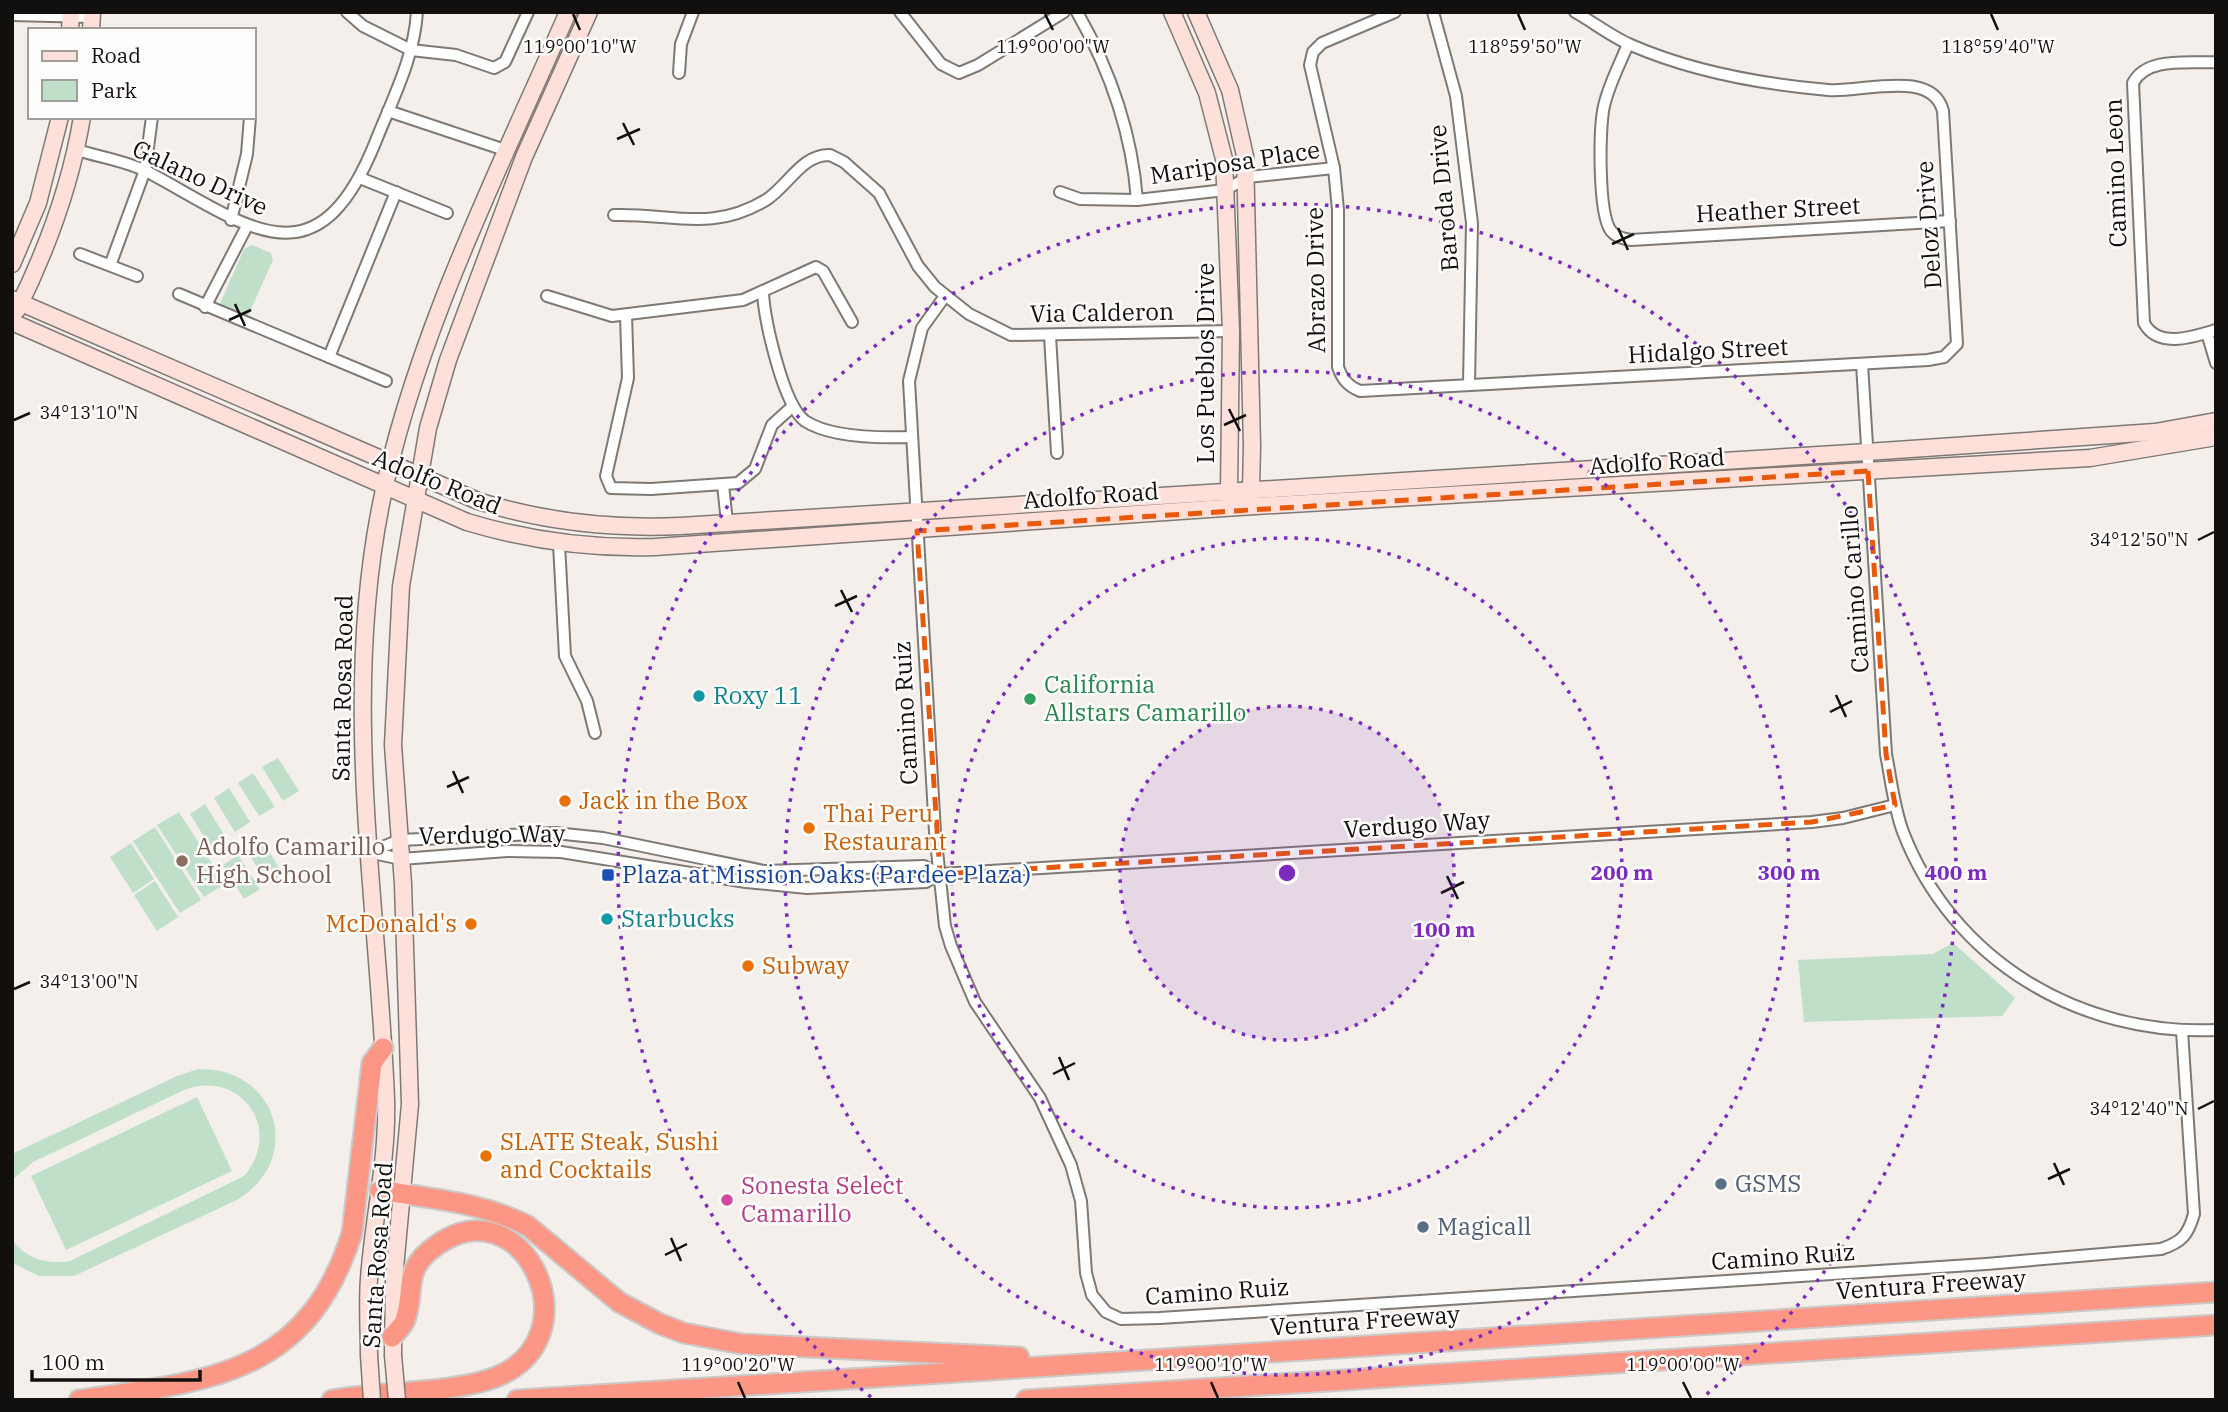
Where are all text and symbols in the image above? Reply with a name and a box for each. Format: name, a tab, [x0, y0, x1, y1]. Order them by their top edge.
legend	[28, 28, 256, 119]
text: 119°00'10"W	[523, 35, 637, 58]
text: 119°00'00"W	[996, 35, 1110, 58]
text: 118°59'50"W	[1468, 35, 1582, 58]
text: 118°59'40"W	[1941, 35, 2055, 58]
text: Road	[91, 41, 141, 69]
text: Park	[91, 76, 138, 104]
street label: Camino Leon	[2096, 98, 2134, 248]
street label: Baroda Drive	[1421, 123, 1465, 273]
street label: Galano Drive	[128, 132, 273, 222]
street label: Mariposa Place	[1148, 133, 1322, 191]
street label: Deloz Drive	[1908, 160, 1948, 290]
street label: Heather Street	[1695, 189, 1861, 229]
street label: Abrazo Drive	[1298, 207, 1332, 353]
street label: Los Pueblos Drive	[1189, 263, 1221, 463]
street label: Via Calderon	[1030, 295, 1174, 329]
street label: Hidalgo Street	[1627, 330, 1789, 370]
text: 34°13'10"N	[40, 401, 139, 424]
street label: Adolfo Road	[1588, 440, 1726, 482]
street label: Adolfo Road	[368, 441, 506, 521]
street label: Adolfo Road	[1022, 474, 1160, 516]
street label: Camino Carillo	[1832, 504, 1876, 674]
text: 34°12'50"N	[2090, 528, 2189, 551]
street label: Santa Rosa Road	[324, 594, 360, 782]
street label: Camino Ruiz	[885, 640, 925, 786]
place label: California Allstars Camarillo	[1044, 668, 1246, 728]
place label: Roxy 11	[713, 679, 803, 711]
marker: Roxy 11	[691, 688, 707, 704]
marker: California Allstars Camarillo	[1022, 691, 1038, 707]
place label: Jack in the Box	[579, 784, 748, 816]
marker: Jack in the Box	[557, 793, 573, 809]
place label: Thai Peru Restaurant	[823, 797, 947, 857]
street label: Verdugo Way	[1342, 803, 1492, 845]
street label: Verdugo Way	[418, 817, 566, 851]
marker: Thai Peru Restaurant	[801, 820, 817, 836]
place label: Adolfo Camarillo High School	[196, 830, 385, 890]
marker: Adolfo Camarillo High School	[174, 853, 190, 869]
place label: Plaza at Mission Oaks (Pardee Plaza)	[622, 858, 1031, 890]
text: 200 m	[1590, 858, 1654, 886]
text: 300 m	[1757, 858, 1821, 886]
text: 400 m	[1924, 858, 1988, 886]
centre of rings	[1275, 861, 1299, 885]
marker: Plaza at Mission Oaks (Pardee Plaza)	[600, 867, 616, 883]
place label: Starbucks	[621, 902, 735, 934]
place label: McDonald's	[325, 907, 457, 939]
marker: Starbucks	[599, 911, 615, 927]
text: 100 m	[1412, 915, 1476, 943]
marker: McDonald's	[463, 916, 479, 932]
place label: Subway	[762, 949, 850, 981]
marker: Subway	[740, 958, 756, 974]
text: 34°13'00"N	[40, 970, 139, 993]
text: 34°12'40"N	[2090, 1097, 2189, 1120]
place label: SLATE Steak, Sushi and Cocktails	[500, 1125, 719, 1185]
marker: SLATE Steak, Sushi and Cocktails	[478, 1148, 494, 1164]
street label: Santa Rosa Road	[355, 1161, 399, 1349]
place label: GSMS	[1735, 1167, 1801, 1199]
place label: Sonesta Select Camarillo	[741, 1169, 903, 1229]
marker: GSMS	[1713, 1176, 1729, 1192]
marker: Sonesta Select Camarillo	[719, 1192, 735, 1208]
place label: Magicall	[1437, 1210, 1531, 1242]
marker: Magicall	[1415, 1219, 1431, 1235]
street label: Camino Ruiz	[1710, 1235, 1856, 1277]
street label: Ventura Freeway	[1835, 1261, 2027, 1307]
street label: Camino Ruiz	[1144, 1270, 1290, 1312]
street label: Ventura Freeway	[1269, 1297, 1461, 1343]
scale bar	[32, 1338, 200, 1382]
text: 100 m	[42, 1348, 105, 1376]
text: 119°00'20"W	[681, 1353, 795, 1376]
text: 119°00'10"W	[1154, 1353, 1268, 1376]
text: 119°00'00"W	[1626, 1353, 1740, 1376]

